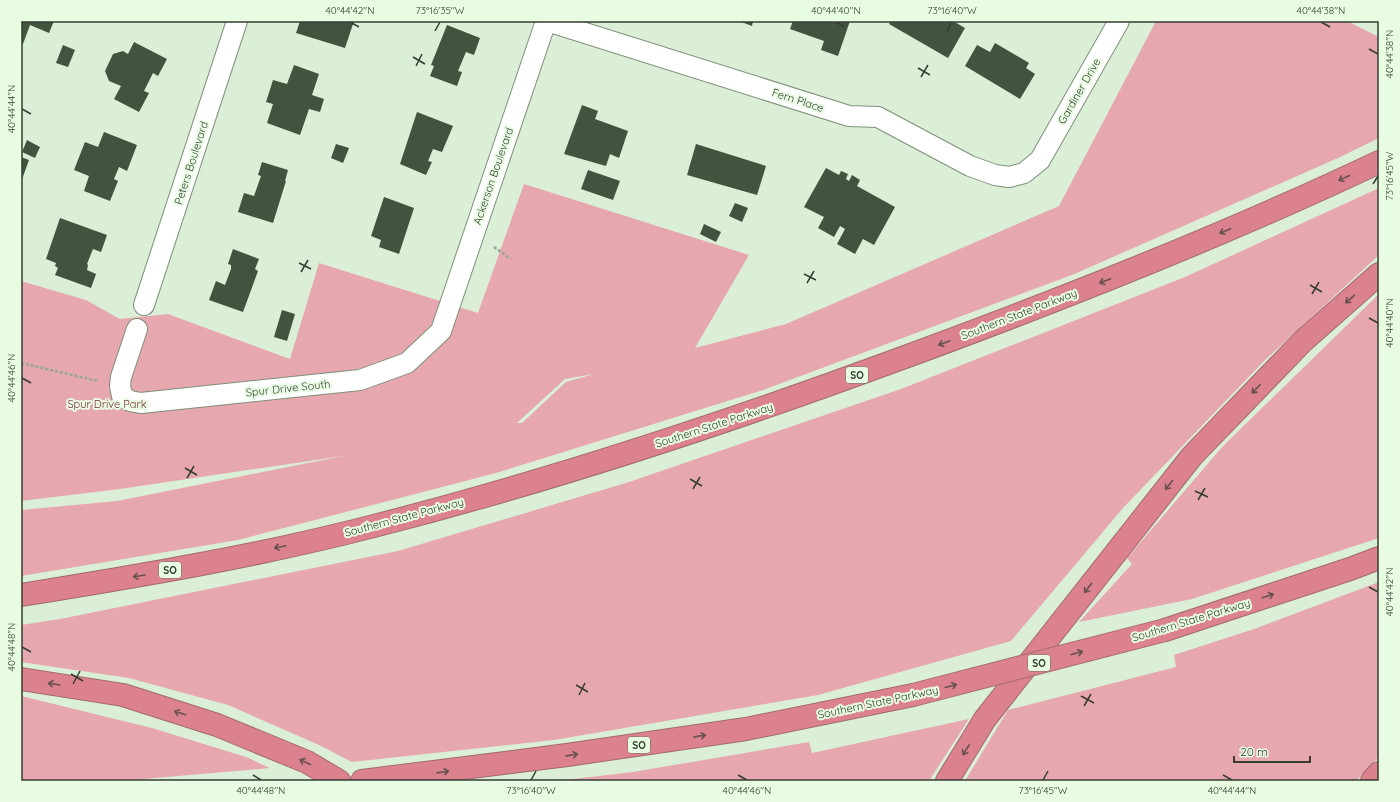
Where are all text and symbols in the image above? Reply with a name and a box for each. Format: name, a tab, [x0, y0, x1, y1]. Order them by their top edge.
text: 40°44'42"N	[326, 4, 374, 17]
text: 73°16'35"W	[416, 4, 465, 17]
text: 40°44'40"N	[811, 4, 861, 17]
text: 73°16'40"W	[927, 4, 977, 17]
text: 40°44'38"N	[1297, 4, 1345, 17]
text: 40°44'38"N	[1383, 30, 1396, 78]
street label: Gardiner Drive	[1054, 56, 1104, 126]
text: 40°44'44"N	[5, 85, 18, 133]
street label: Fern Place	[770, 85, 826, 115]
street label: Peters Boulevard	[171, 120, 211, 206]
street label: Ackerson Boulevard	[470, 126, 516, 226]
text: 73°16'45"W	[1383, 151, 1396, 201]
one-way arrow	[1338, 175, 1350, 182]
one-way arrow	[1219, 228, 1231, 236]
one-way arrow	[1099, 278, 1111, 285]
street label: Southern State Parkway	[959, 285, 1079, 343]
one-way arrow	[1345, 295, 1355, 304]
text: 40°44'40"N	[1383, 298, 1396, 348]
one-way arrow	[939, 339, 951, 347]
text: 40°44'46"N	[5, 354, 18, 402]
road number: SO	[846, 367, 868, 383]
street label: Spur Drive South	[245, 377, 331, 399]
one-way arrow	[1251, 384, 1261, 394]
park label: Spur Drive Park	[67, 397, 147, 411]
street label: Southern State Parkway	[653, 399, 775, 451]
one-way arrow	[1164, 480, 1173, 491]
street label: Southern State Parkway	[343, 494, 465, 540]
one-way arrow	[274, 544, 287, 551]
road number: SO	[159, 562, 181, 578]
text: 40°44'42"N	[1383, 568, 1396, 616]
one-way arrow	[133, 572, 146, 580]
one-way arrow	[1084, 582, 1093, 593]
one-way arrow	[1262, 592, 1275, 599]
street label: Southern State Parkway	[1130, 595, 1252, 645]
text: 40°44'48"N	[5, 623, 18, 671]
one-way arrow	[1070, 649, 1083, 656]
road number: SO	[1028, 655, 1050, 671]
one-way arrow	[48, 680, 61, 688]
one-way arrow	[944, 681, 957, 689]
street label: Southern State Parkway	[816, 682, 940, 722]
one-way arrow	[174, 709, 187, 716]
one-way arrow	[693, 732, 706, 740]
road number: SO	[628, 737, 650, 753]
scale bar	[1234, 738, 1310, 764]
one-way arrow	[962, 744, 970, 755]
text: 20 m	[1240, 744, 1268, 759]
one-way arrow	[565, 751, 578, 759]
one-way arrow	[299, 758, 311, 765]
one-way arrow	[436, 768, 449, 776]
text: 40°44'48"N	[237, 784, 285, 797]
text: 73°16'40"W	[506, 784, 556, 797]
text: 40°44'46"N	[723, 784, 771, 797]
text: 73°16'45"W	[1019, 784, 1068, 797]
text: 40°44'44"N	[1208, 784, 1256, 797]

